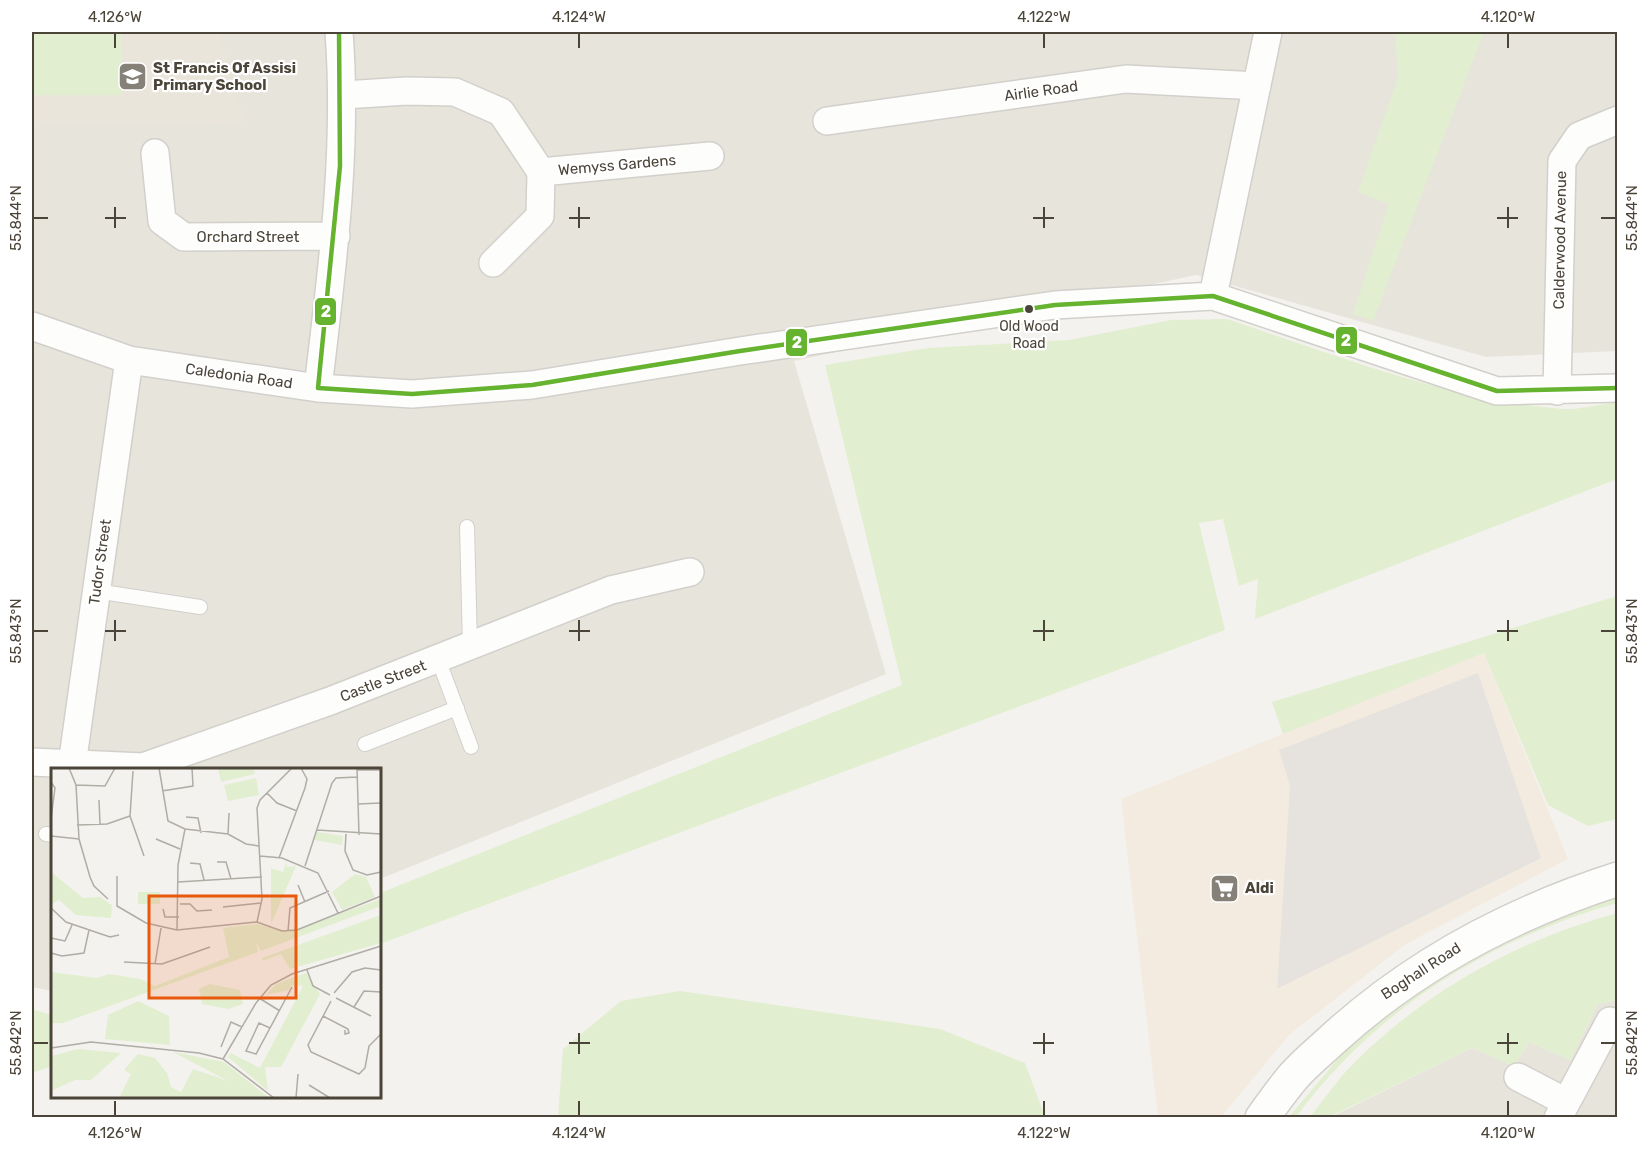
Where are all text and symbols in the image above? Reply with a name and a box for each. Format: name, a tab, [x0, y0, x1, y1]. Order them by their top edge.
text: 4.126°W	[88, 8, 142, 26]
text: 4.124°W	[552, 8, 606, 26]
text: 4.122°W	[1017, 8, 1071, 26]
text: 4.120°W	[1481, 8, 1535, 26]
place label: St Francis Of Assisi Primary School	[153, 59, 296, 94]
school or university icon: St Francis Of Assisi Primary School	[116, 61, 148, 93]
street label: Airlie Road	[1003, 77, 1079, 105]
street label: Wemyss Gardens	[557, 151, 677, 179]
street label: Calderwood Avenue	[1550, 170, 1570, 310]
text: 55.844°N	[7, 185, 25, 251]
text: 55.844°N	[1623, 185, 1641, 251]
street label: Orchard Street	[197, 228, 300, 246]
line badge: 2	[314, 297, 337, 326]
text: 2	[321, 302, 331, 321]
marker: Old Wood Road	[1023, 303, 1035, 315]
place label: Old Wood Road	[999, 318, 1059, 352]
line badge: 2	[1335, 326, 1358, 355]
line badge: 2	[785, 328, 808, 357]
text: 2	[1341, 331, 1351, 350]
text: 2	[792, 333, 802, 352]
street label: Caledonia Road	[184, 360, 294, 392]
street label: Tudor Street	[85, 518, 115, 606]
text: 55.843°N	[7, 598, 25, 664]
text: 55.843°N	[1623, 598, 1641, 664]
street label: Castle Street	[337, 656, 429, 706]
inset map	[51, 768, 381, 1098]
supermarket icon: Aldi	[1208, 872, 1240, 904]
place label: Aldi	[1245, 879, 1274, 897]
street label: Boghall Road	[1378, 939, 1464, 1003]
text: 55.842°N	[7, 1010, 25, 1076]
text: 55.842°N	[1623, 1010, 1641, 1076]
text: 4.126°W	[88, 1124, 142, 1142]
text: 4.124°W	[552, 1124, 606, 1142]
text: 4.122°W	[1017, 1124, 1071, 1142]
text: 4.120°W	[1481, 1124, 1535, 1142]

